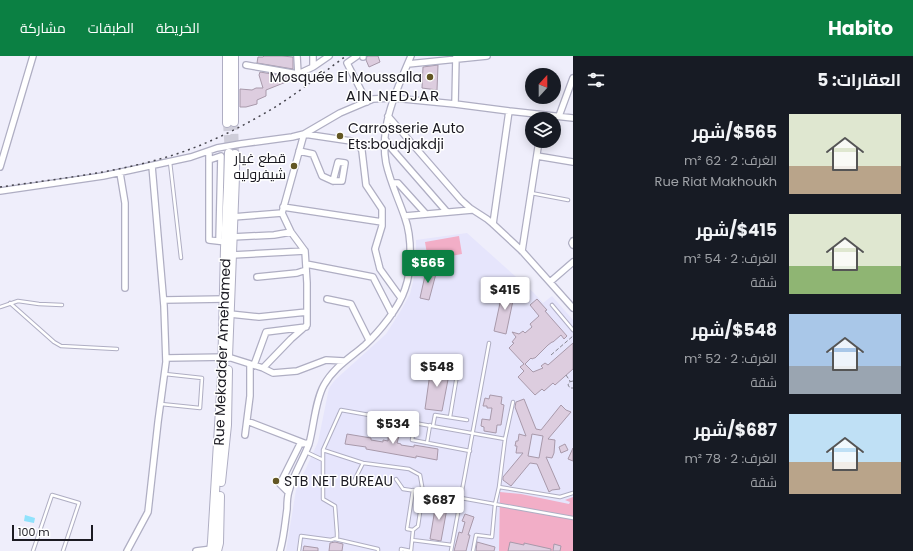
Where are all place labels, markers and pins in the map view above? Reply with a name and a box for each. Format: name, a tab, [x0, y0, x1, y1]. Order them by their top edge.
place label: Mosquée El Moussalla	[269, 67, 422, 87]
marker: Mosquée El Moussalla	[425, 72, 435, 82]
place label: Carrosserie Auto Ets:boudjakdji	[348, 118, 465, 154]
marker: Carrosserie Auto Ets:boudjakdji	[335, 131, 345, 141]
place label: قطع غيار شيفروليه	[233, 148, 286, 184]
marker: قطع غيار شيفروليه	[289, 161, 299, 171]
pin: $565	[404, 250, 452, 284]
pin: $415	[481, 277, 529, 311]
pin: $548	[413, 354, 461, 388]
pin: $534	[369, 411, 417, 445]
place label: STB NET BUREAU	[284, 471, 393, 491]
marker: STB NET BUREAU	[271, 476, 281, 486]
pin: $687	[415, 487, 463, 521]

